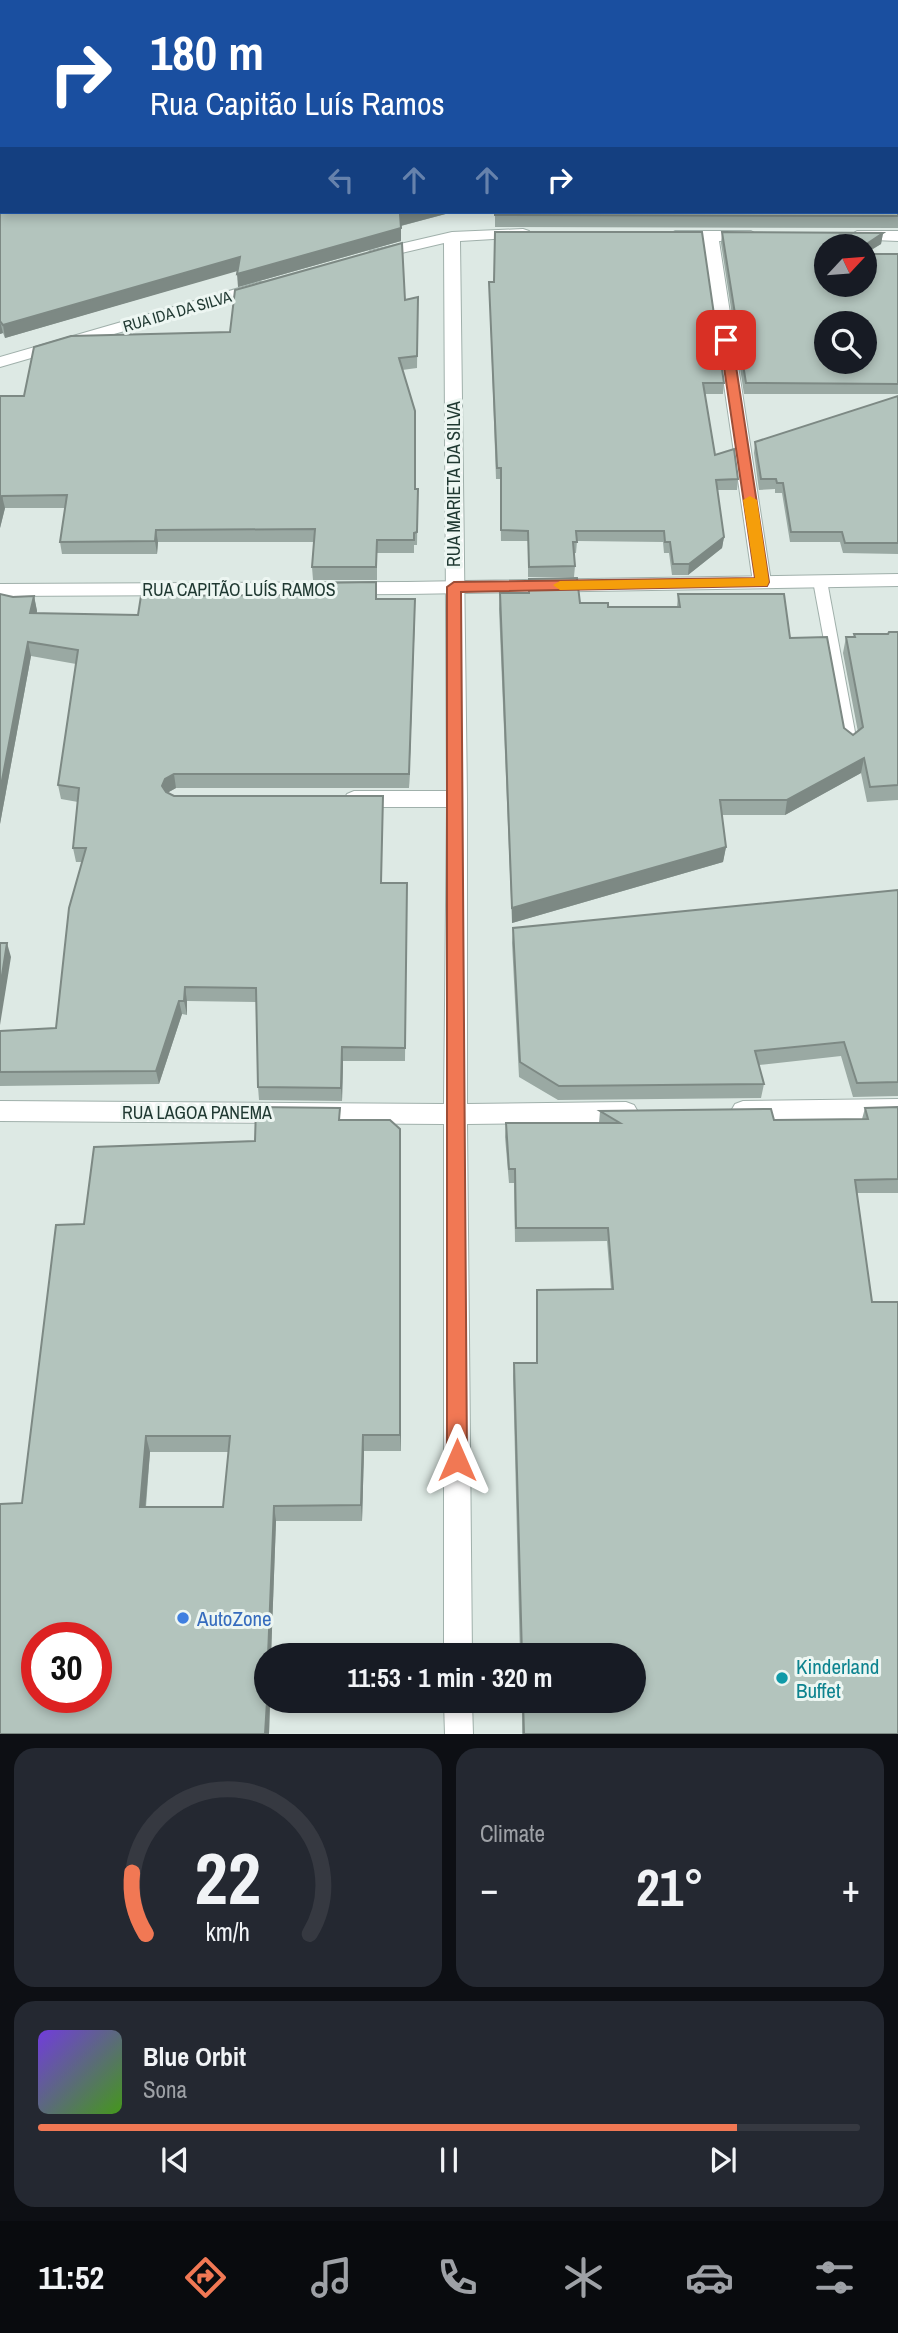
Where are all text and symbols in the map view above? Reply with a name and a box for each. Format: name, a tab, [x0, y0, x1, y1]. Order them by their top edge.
text: 180 m	[150, 19, 264, 85]
icon: right	[35, 28, 126, 119]
text: Rua Capitão Luís Ramos	[150, 82, 445, 125]
icon: left	[322, 161, 360, 199]
icon: ahead	[395, 161, 433, 199]
icon: ahead	[468, 161, 506, 199]
icon: right	[541, 161, 579, 199]
north arrow	[814, 234, 877, 298]
map controls	[814, 234, 877, 374]
street label: RUA IDA DA SILVA	[120, 285, 234, 337]
pin	[696, 310, 756, 370]
button: search	[814, 311, 877, 374]
icon: arrive	[707, 321, 745, 359]
street label: RUA MARIETA DA SILVA	[441, 401, 466, 567]
street label: RUA CAPITÃO LUÍS RAMOS	[142, 577, 336, 602]
street label: RUA LAGOA PANEMA	[122, 1100, 272, 1125]
position arrow	[420, 1423, 494, 1497]
place label: AutoZone	[196, 1604, 272, 1633]
marker: AutoZone	[175, 1610, 191, 1626]
speed limit sign: 30	[21, 1622, 112, 1713]
place label: Kinderland Buffet	[796, 1652, 879, 1705]
text: 11:53 · 1 min · 320 m	[347, 1660, 553, 1695]
marker: Kinderland Buffet	[774, 1670, 790, 1686]
text: Climate	[480, 1818, 545, 1849]
text: 22	[195, 1829, 261, 1927]
text: 21°	[636, 1852, 704, 1922]
text: −	[480, 1863, 498, 1914]
text: +	[842, 1863, 860, 1914]
text: km/h	[206, 1914, 250, 1948]
text: Blue Orbit	[143, 2039, 246, 2074]
text: Sona	[143, 2074, 187, 2105]
icon: previous	[156, 2141, 194, 2179]
icon: pause	[430, 2141, 468, 2179]
icon: next	[704, 2141, 742, 2179]
icon: directions	[181, 2253, 230, 2302]
icon: music	[307, 2253, 356, 2302]
icon: phone	[433, 2253, 482, 2302]
icon: climate	[559, 2253, 608, 2302]
icon: car	[685, 2253, 734, 2302]
icon: filters	[810, 2253, 859, 2302]
text: 11:52	[38, 2256, 104, 2299]

